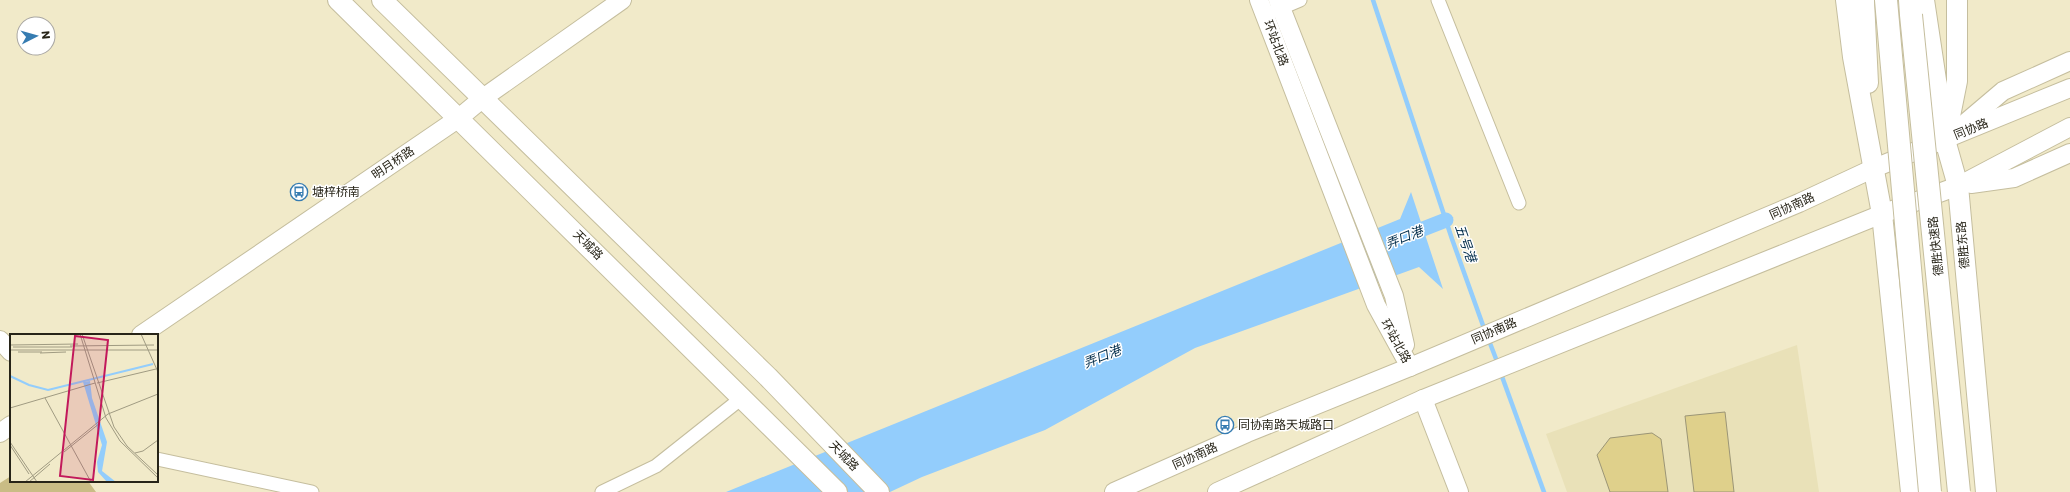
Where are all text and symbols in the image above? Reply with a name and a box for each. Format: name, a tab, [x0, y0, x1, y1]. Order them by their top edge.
north arrow	[16, 16, 56, 56]
street label: 环站北路	[1260, 17, 1293, 68]
text: N	[38, 30, 54, 40]
street label: 同协路	[1951, 114, 1991, 143]
street label: 明月桥路	[368, 142, 417, 183]
bus stop icon: 塘梓桥南	[289, 182, 309, 202]
place label: 塘梓桥南	[312, 183, 360, 200]
street label: 同协南路	[1766, 188, 1817, 223]
street label: 德胜快速路	[1924, 215, 1947, 277]
street label: 德胜东路	[1952, 220, 1973, 270]
water label: 弄口港	[1383, 221, 1428, 254]
water label: 五号港	[1450, 222, 1482, 267]
street label: 天城路	[570, 226, 607, 263]
street label: 同协南路	[1468, 313, 1519, 348]
street label: 环站北路	[1377, 316, 1416, 366]
inset map	[10, 334, 158, 482]
water label: 弄口港	[1081, 340, 1126, 373]
bus stop icon: 同协南路天城路口	[1215, 415, 1235, 435]
place label: 同协南路天城路口	[1238, 416, 1334, 433]
street label: 天城路	[826, 437, 863, 475]
street label: 同协南路	[1169, 438, 1220, 473]

